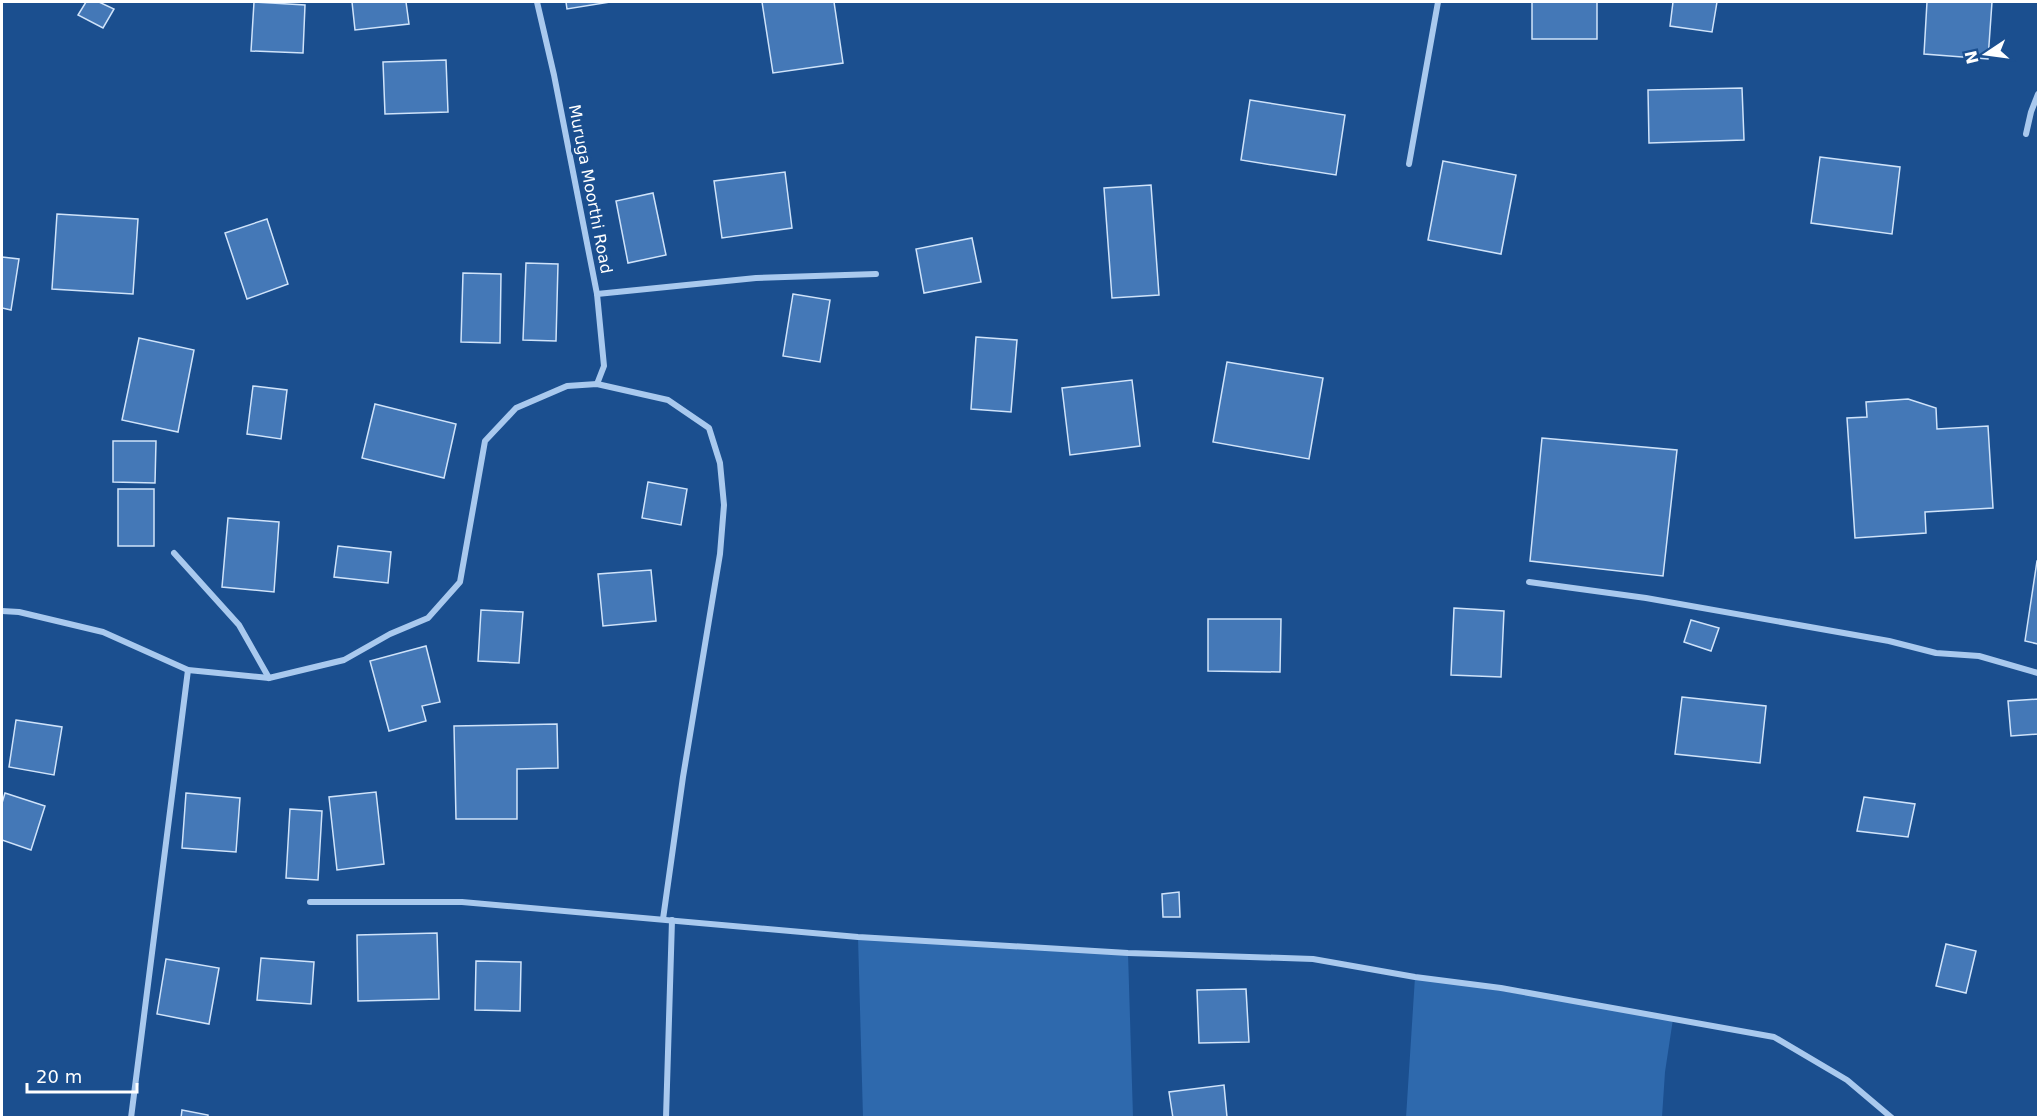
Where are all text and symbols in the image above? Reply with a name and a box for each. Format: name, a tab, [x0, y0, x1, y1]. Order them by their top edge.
north arrow	[1956, 24, 2016, 84]
text: N	[1961, 49, 1983, 66]
street label: Muruga Moorthi Road	[565, 103, 616, 275]
scale bar	[27, 1056, 136, 1094]
text: 20 m	[36, 1066, 82, 1087]

